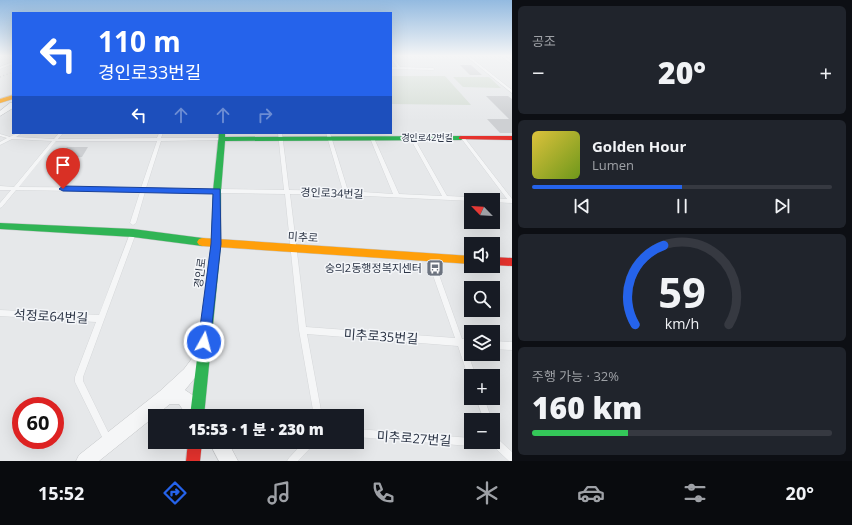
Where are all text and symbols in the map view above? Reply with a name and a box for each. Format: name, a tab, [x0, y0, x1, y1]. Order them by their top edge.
text: 110 m	[98, 22, 181, 60]
icon: left	[32, 28, 84, 80]
text: 공조	[532, 32, 556, 50]
text: 20°	[658, 52, 706, 93]
text: −	[532, 57, 545, 87]
text: +	[819, 57, 832, 87]
text: 경인로33번길	[98, 60, 201, 84]
icon: left	[128, 104, 150, 126]
icon: ahead	[170, 104, 192, 126]
icon: ahead	[212, 104, 234, 126]
icon: right	[254, 104, 276, 126]
street label: 경인로42번길	[401, 131, 453, 144]
text: Golden Hour	[592, 136, 686, 156]
pin	[46, 148, 80, 189]
icon: arrive	[52, 154, 74, 176]
text: Lumen	[592, 156, 634, 174]
street label: 경인로34번길	[300, 184, 364, 201]
north arrow	[464, 193, 500, 229]
map controls	[464, 193, 500, 449]
icon: previous	[571, 195, 593, 217]
icon: pause	[671, 195, 693, 217]
icon: next	[771, 195, 793, 217]
street label: 미추로	[287, 228, 319, 245]
button: sound	[464, 237, 500, 273]
street label: 경인로	[190, 257, 209, 289]
bus stop icon: 숭의2동행정복지센터	[425, 258, 445, 278]
place label: 숭의2동행정복지센터	[325, 260, 422, 275]
text: 59	[658, 264, 706, 320]
button: search	[464, 281, 500, 317]
street label: 석정로64번길	[13, 305, 89, 327]
text: km/h	[665, 314, 699, 333]
position arrow	[183, 321, 225, 363]
street label: 미추로35번길	[343, 324, 419, 348]
button: layers	[464, 325, 500, 361]
text: 주행 가능 · 32%	[532, 367, 619, 385]
button: +	[464, 369, 500, 405]
text: 160 km	[532, 387, 642, 428]
speed limit sign: 60	[12, 397, 64, 449]
button: −	[464, 413, 500, 449]
text: 15:53 · 1 분 · 230 m	[188, 419, 324, 439]
street label: 미추로27번길	[376, 426, 452, 450]
icon: directions	[161, 479, 189, 507]
icon: music	[265, 479, 293, 507]
icon: phone	[369, 479, 397, 507]
icon: climate	[473, 479, 501, 507]
icon: car	[577, 479, 605, 507]
icon: filters	[681, 479, 709, 507]
text: 15:52	[38, 481, 84, 505]
text: 20°	[786, 481, 814, 505]

